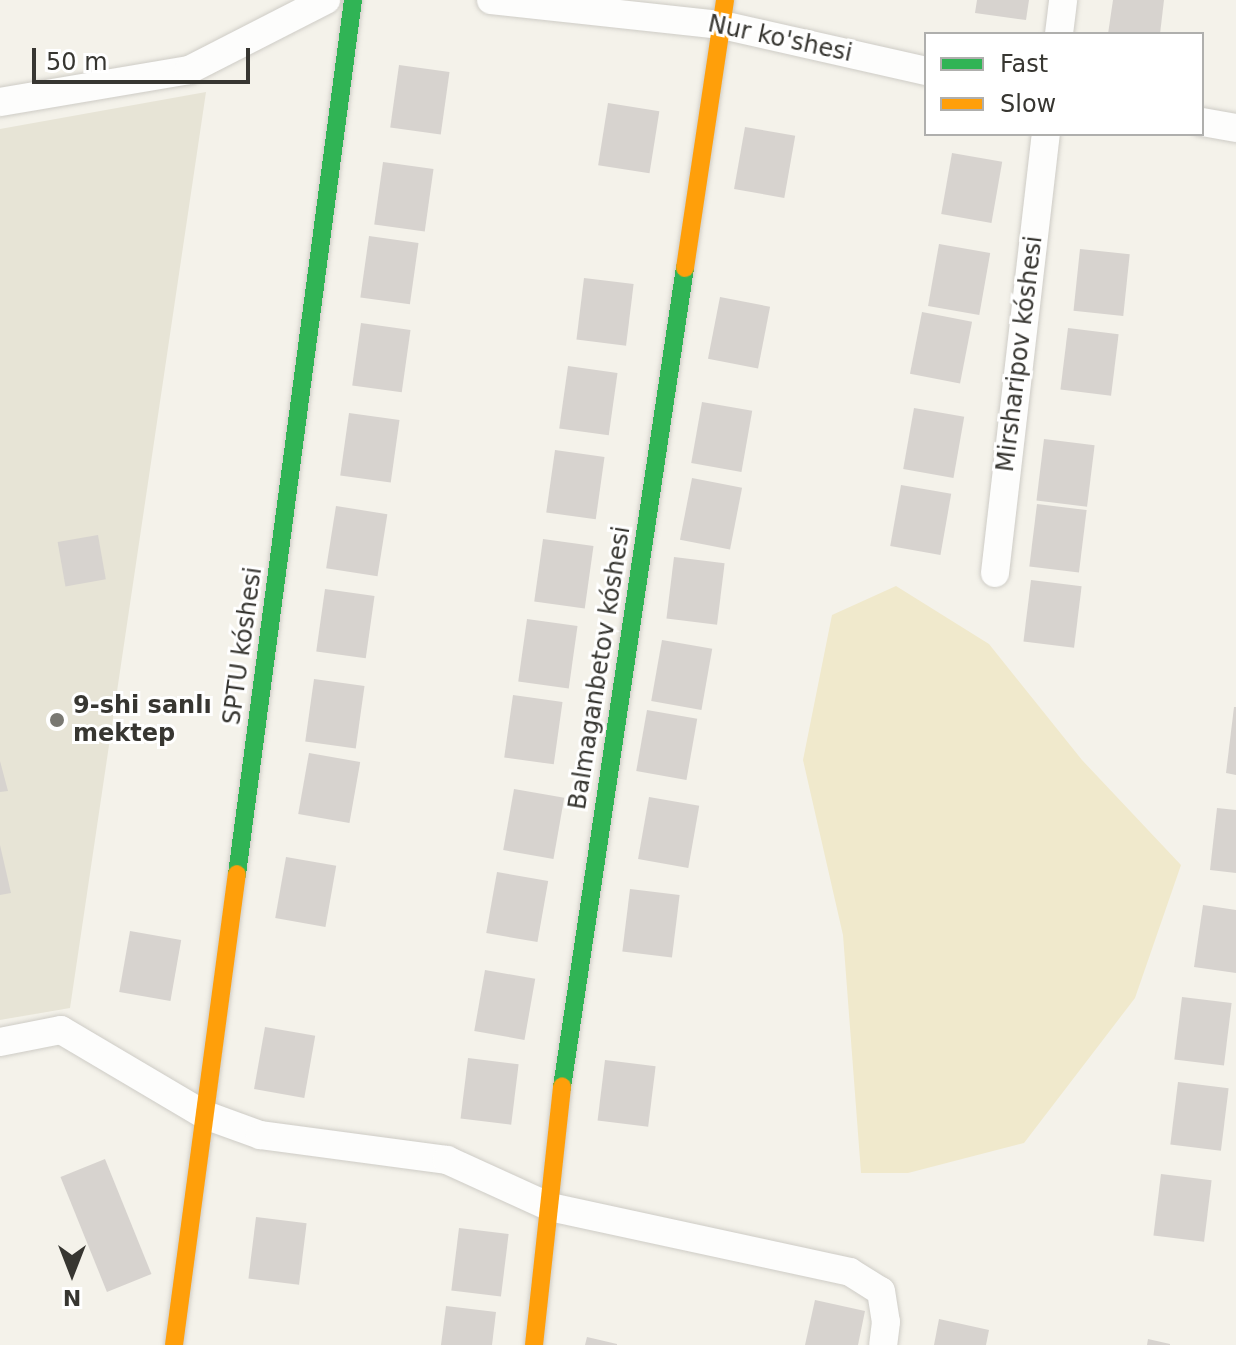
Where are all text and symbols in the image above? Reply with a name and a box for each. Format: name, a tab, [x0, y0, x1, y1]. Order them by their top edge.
street label: Nur ko'shesi	[705, 10, 855, 68]
scale bar	[36, 32, 254, 82]
legend	[924, 32, 1204, 136]
text: 50 m	[46, 48, 108, 76]
text: Fast	[1000, 50, 1048, 78]
text: Slow	[1000, 90, 1056, 118]
street label: Mirsharipov kóshesi	[991, 234, 1049, 474]
street label: Balmaganbetov kóshesi	[563, 524, 637, 812]
street label: SPTU kóshesi	[218, 565, 268, 727]
place label: 9-shi sanlı mektep	[73, 692, 212, 748]
marker: 9-shi sanlı mektep	[48, 711, 66, 729]
north arrow	[32, 1233, 112, 1313]
text: N	[63, 1285, 81, 1310]

